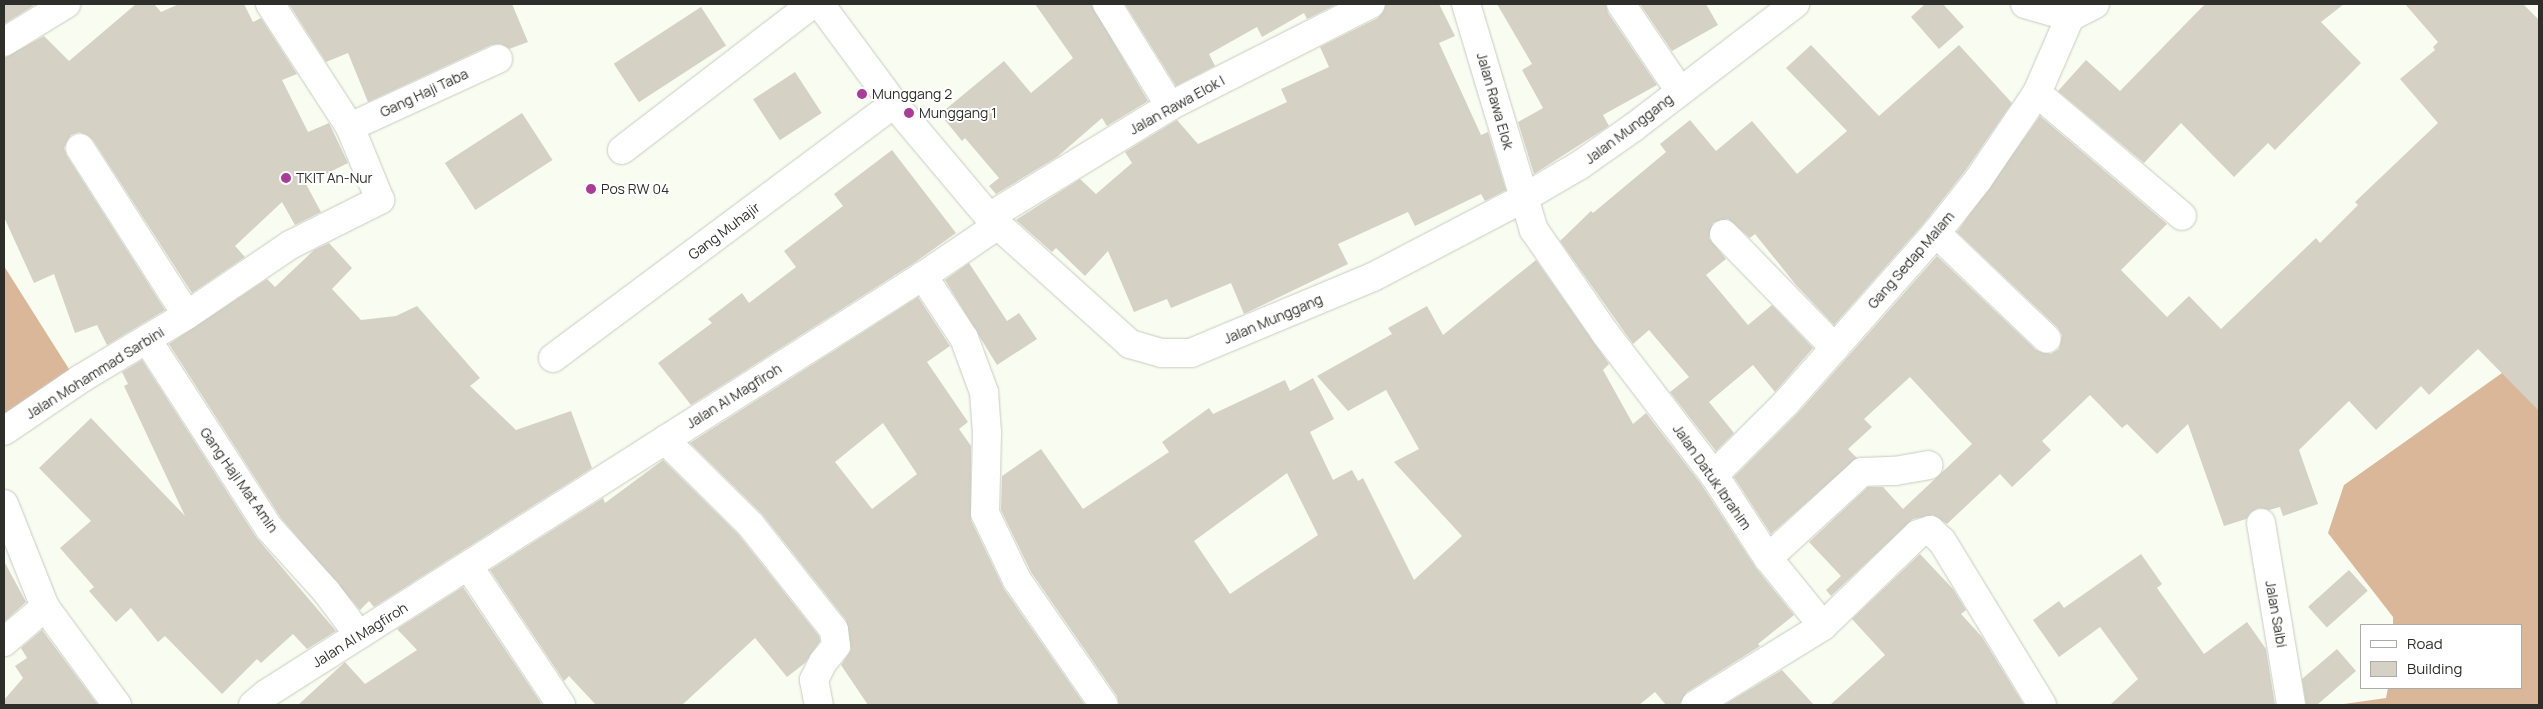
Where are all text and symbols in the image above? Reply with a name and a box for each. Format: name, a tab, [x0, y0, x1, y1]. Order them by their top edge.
street label: Jalan Rawa Elok	[1473, 51, 1517, 151]
street label: Gang Haji Taba	[377, 65, 471, 121]
street label: Jalan Rawa Elok I	[1126, 72, 1228, 138]
place label: Munggang 2	[872, 86, 952, 102]
marker: Munggang 2	[856, 88, 868, 100]
street label: Jalan Munggang	[1582, 90, 1676, 168]
place label: Munggang 1	[919, 105, 997, 121]
marker: Munggang 1	[903, 107, 915, 119]
place label: TKIT An-Nur	[296, 170, 373, 186]
marker: TKIT An-Nur	[280, 172, 292, 184]
place label: Pos RW 04	[601, 181, 669, 197]
marker: Pos RW 04	[585, 183, 597, 195]
street label: Gang Muhajir	[685, 199, 763, 263]
street label: Gang Sedap Malam	[1864, 208, 1958, 312]
street label: Jalan Munggang	[1221, 291, 1325, 347]
street label: Jalan Mohammad Sarbini	[23, 324, 167, 422]
street label: Jalan Al Magfiroh	[683, 360, 785, 432]
street label: Jalan Datuk Ibrahim	[1669, 421, 1755, 533]
street label: Gang Haji Mat Amin	[196, 424, 282, 536]
street label: Jalan Saibi	[2262, 579, 2290, 649]
street label: Jalan Al Magfiroh	[309, 599, 411, 671]
legend	[2360, 624, 2523, 689]
text: Road	[2407, 633, 2443, 654]
text: Building	[2407, 658, 2462, 679]

